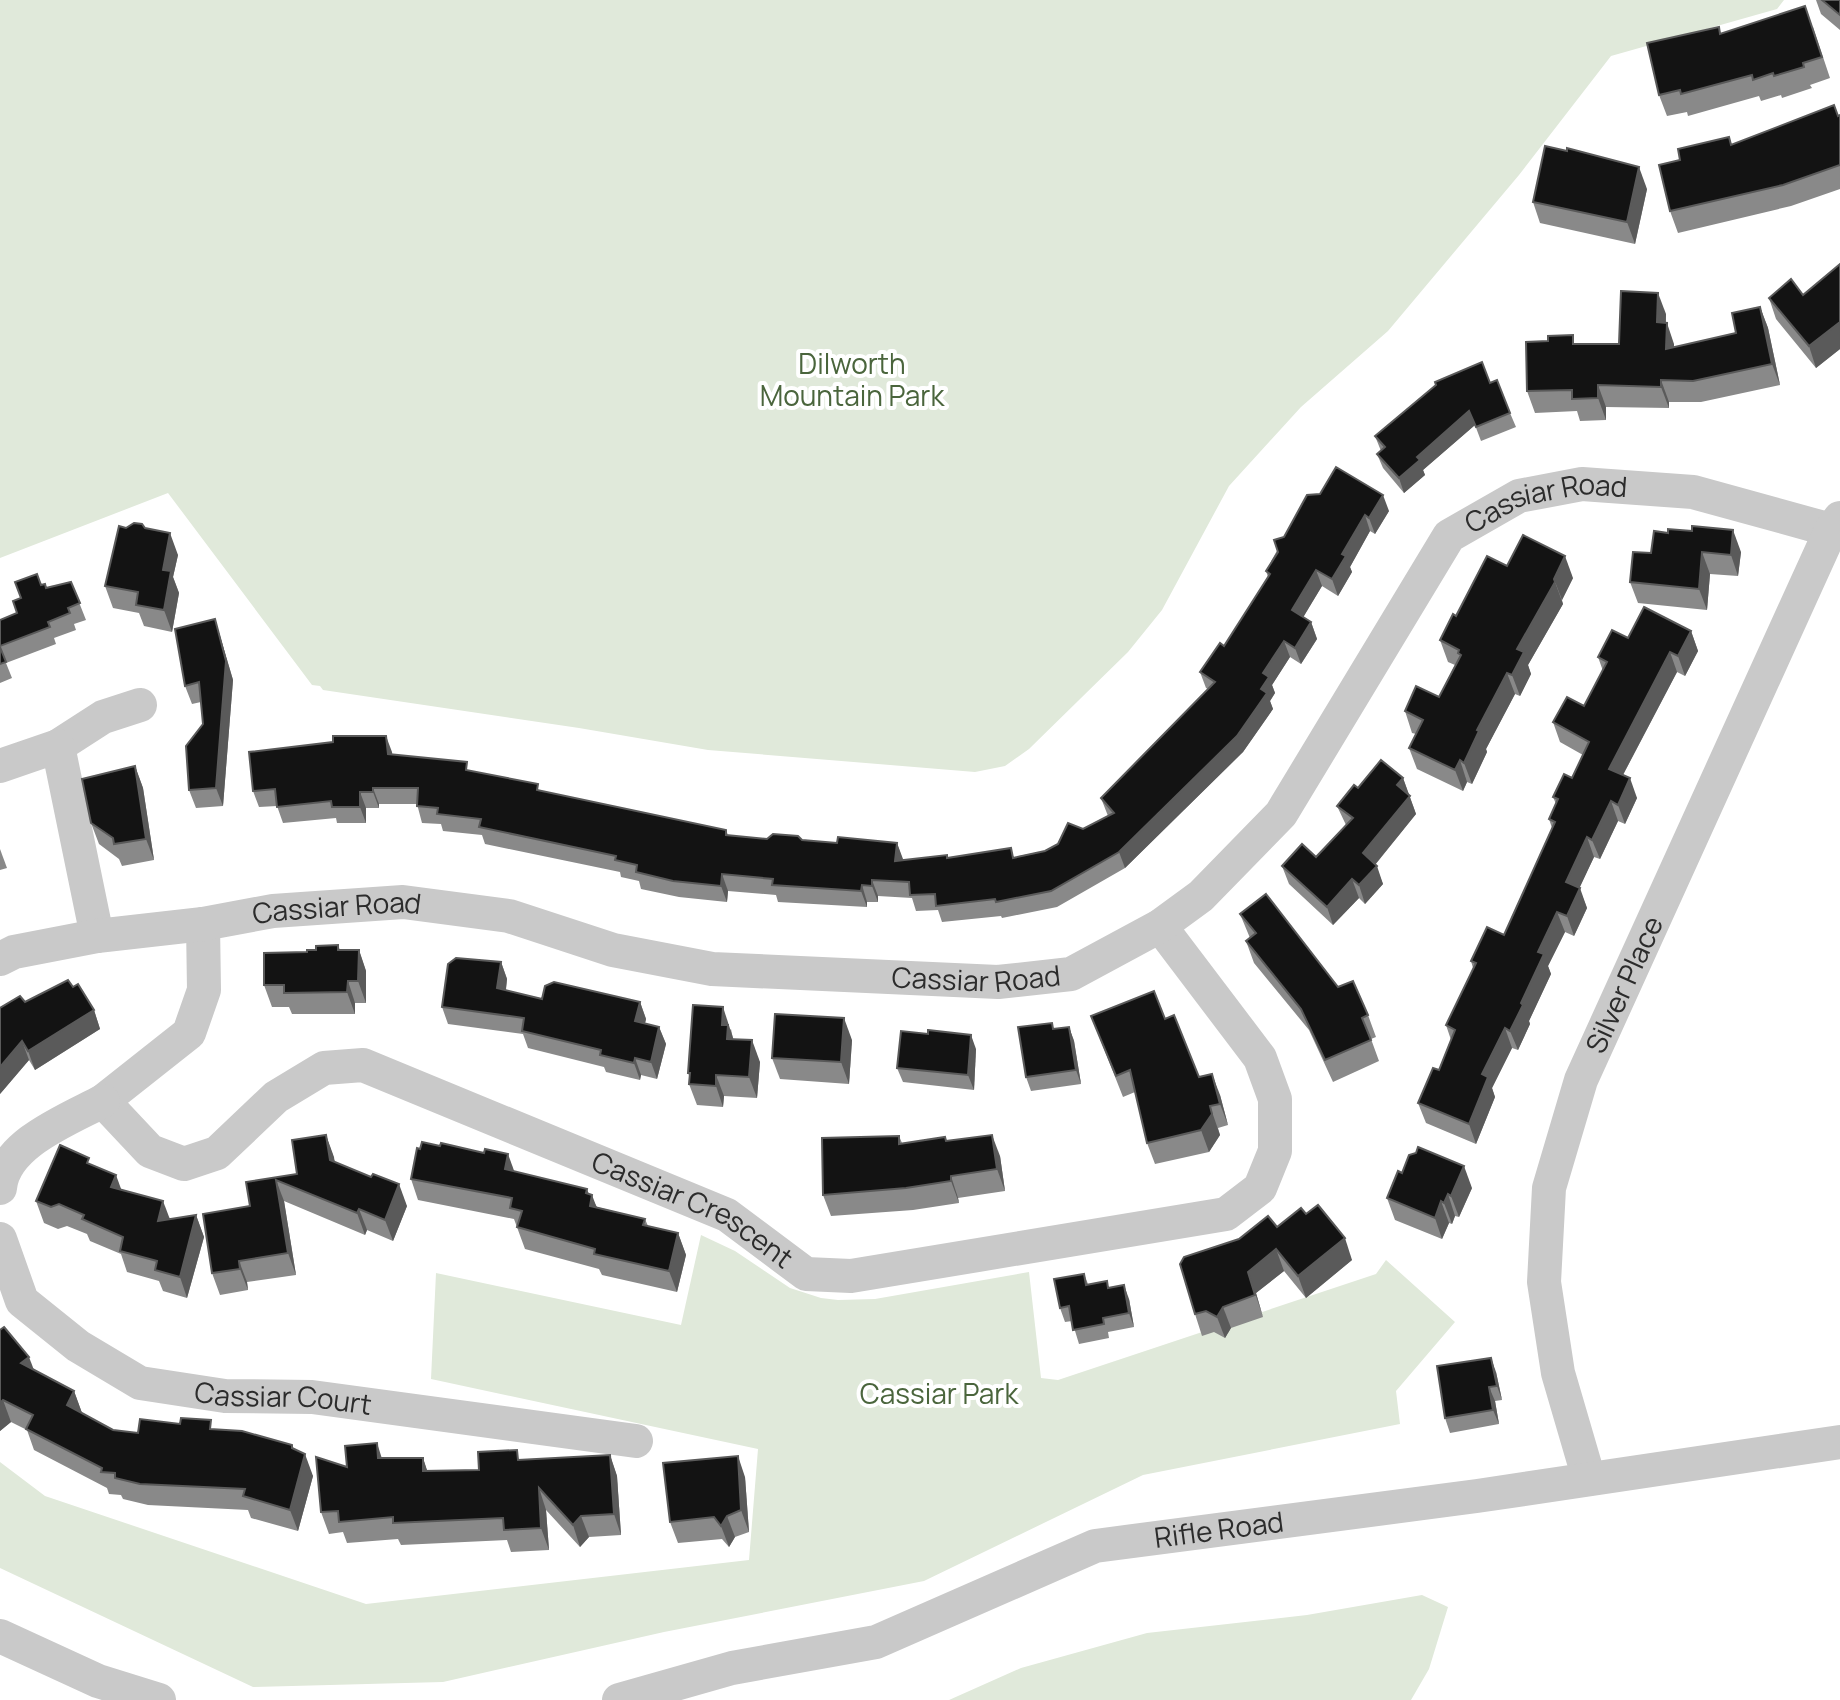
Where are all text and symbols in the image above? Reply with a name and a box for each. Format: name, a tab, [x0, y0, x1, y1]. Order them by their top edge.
park label: Dilworth Mountain Park	[760, 344, 945, 414]
street label: Cassiar Road	[1457, 464, 1629, 541]
street label: Cassiar Road	[249, 882, 424, 932]
street label: Silver Place	[1576, 910, 1671, 1059]
street label: Cassiar Road	[891, 955, 1062, 1000]
street label: Cassiar Crescent	[586, 1141, 802, 1276]
street label: Cassiar Court	[192, 1372, 374, 1423]
park label: Cassiar Park	[860, 1374, 1019, 1412]
street label: Rifle Road	[1152, 1501, 1286, 1556]

